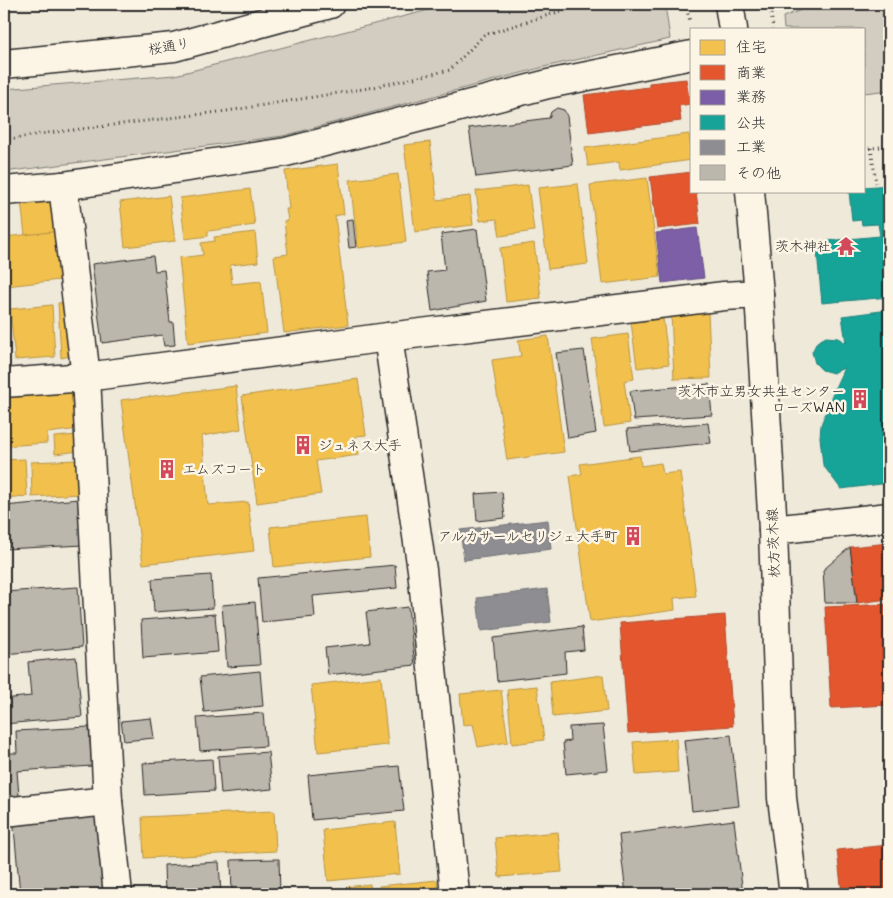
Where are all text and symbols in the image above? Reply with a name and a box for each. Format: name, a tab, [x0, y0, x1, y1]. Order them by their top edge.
legend	[690, 28, 866, 192]
street label: 桜通り	[147, 33, 191, 59]
text: 住宅	[736, 36, 766, 56]
text: 商業	[736, 62, 766, 82]
text: 業務	[736, 86, 766, 106]
text: 公共	[736, 112, 766, 132]
text: 工業	[736, 136, 766, 156]
text: その他	[736, 162, 781, 182]
temple icon: 茨木神社	[835, 235, 857, 257]
place label: 茨木神社	[775, 236, 831, 255]
place label: 茨木市立男女共生センター ローズWAN	[678, 381, 845, 416]
building icon: 茨木市立男女共生センター ローズWAN	[849, 388, 871, 410]
building icon: ジュネス大手	[292, 434, 314, 456]
place label: ジュネス大手	[318, 435, 402, 454]
building icon: エムズコート	[156, 458, 178, 480]
place label: エムズコート	[182, 459, 266, 478]
street label: 枚方茨木線	[762, 508, 783, 578]
building icon: アルカサールセリジェ大手町	[622, 525, 644, 547]
place label: アルカサールセリジェ大手町	[438, 526, 618, 545]

